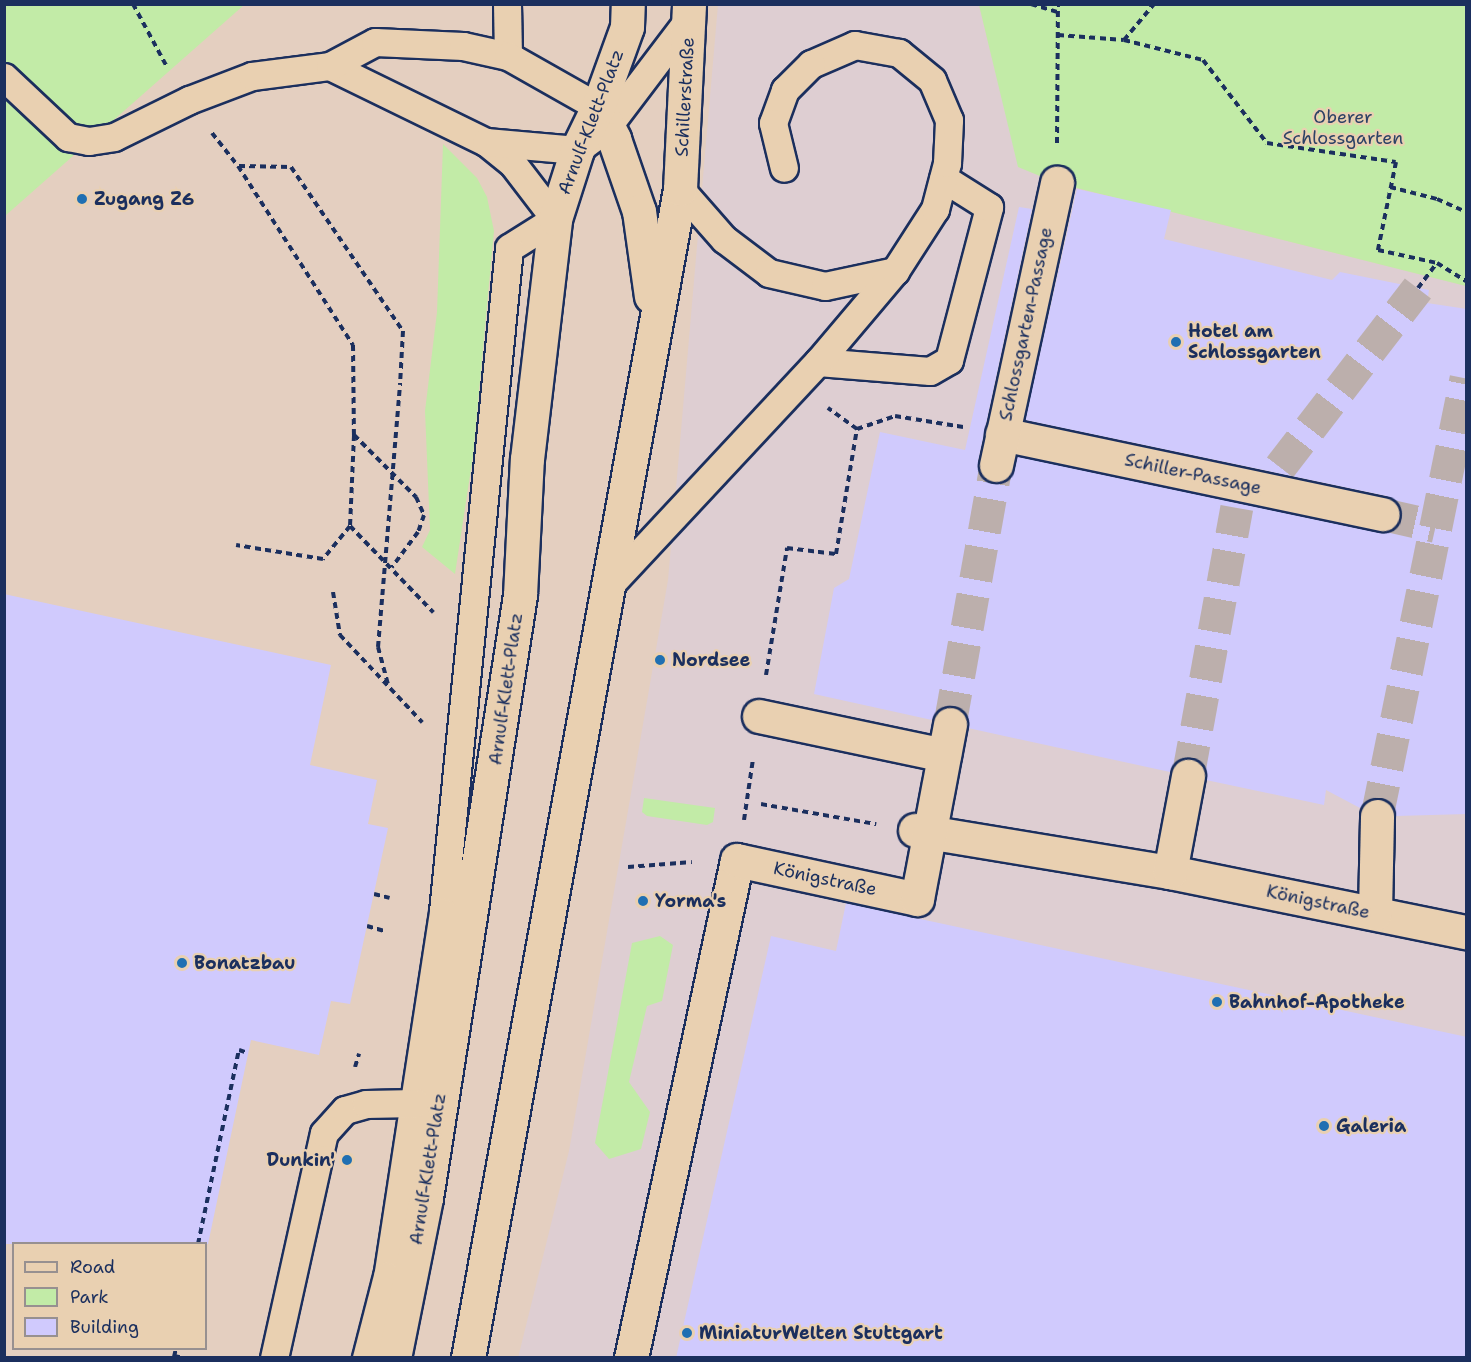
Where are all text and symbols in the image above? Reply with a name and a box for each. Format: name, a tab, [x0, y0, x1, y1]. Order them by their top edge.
street label: Schillerstraße	[671, 37, 699, 157]
street label: Arnulf-Klett-Platz	[553, 47, 629, 197]
park label: Oberer Schlossgarten	[1283, 107, 1403, 150]
place label: Zugang Z6	[94, 188, 194, 210]
marker: Zugang Z6	[75, 192, 89, 206]
street label: Schlossgarten-Passage	[995, 225, 1057, 423]
place label: Hotel am Schlossgarten	[1188, 321, 1321, 364]
marker: Hotel am Schlossgarten	[1169, 335, 1183, 349]
street label: Schiller-Passage	[1123, 449, 1263, 499]
street label: Arnulf-Klett-Platz	[485, 612, 527, 766]
place label: Nordsee	[672, 649, 750, 671]
marker: Nordsee	[653, 653, 667, 667]
street label: Königstraße	[771, 858, 879, 900]
street label: Königstraße	[1264, 881, 1372, 923]
place label: Yorma's	[655, 890, 726, 912]
marker: Yorma's	[636, 894, 650, 908]
place label: Bonatzbau	[194, 952, 295, 974]
marker: Bonatzbau	[175, 956, 189, 970]
place label: Bahnhof-Apotheke	[1229, 991, 1405, 1013]
marker: Bahnhof-Apotheke	[1210, 995, 1224, 1009]
street label: Arnulf-Klett-Platz	[405, 1092, 451, 1246]
place label: Galeria	[1336, 1115, 1406, 1137]
marker: Galeria	[1317, 1119, 1331, 1133]
place label: Dunkin'	[266, 1149, 335, 1171]
marker: Dunkin'	[340, 1153, 354, 1167]
legend	[12, 1242, 207, 1350]
text: Road	[70, 1255, 115, 1279]
text: Park	[70, 1285, 109, 1309]
text: Building	[70, 1315, 139, 1339]
place label: MiniaturWelten Stuttgart	[699, 1322, 943, 1344]
marker: MiniaturWelten Stuttgart	[680, 1326, 694, 1340]

